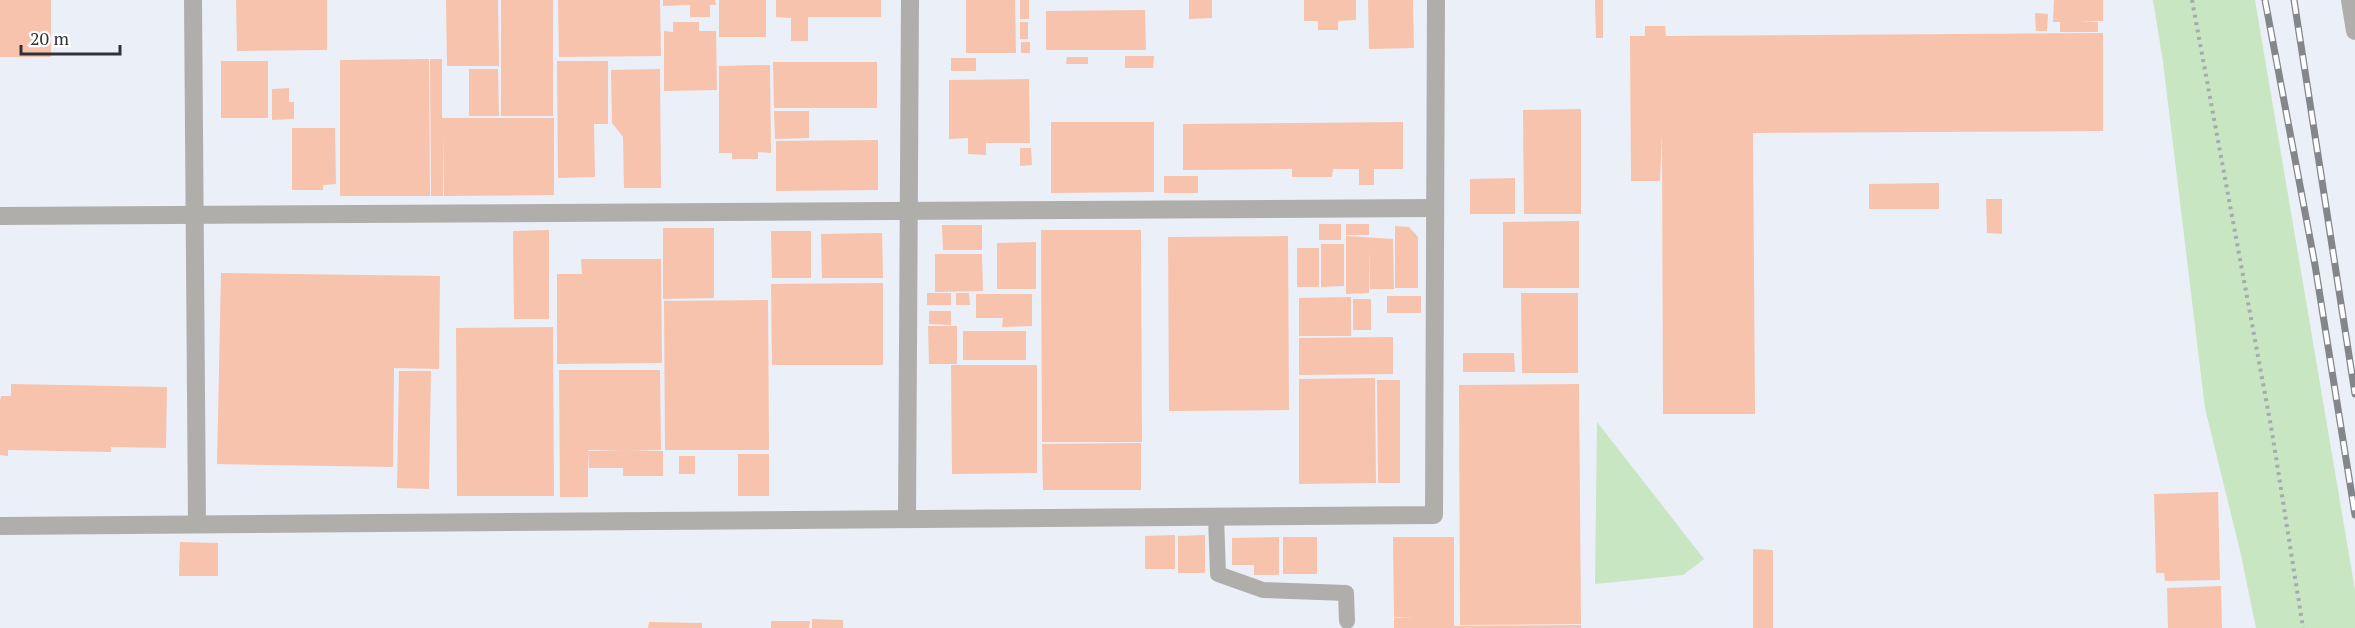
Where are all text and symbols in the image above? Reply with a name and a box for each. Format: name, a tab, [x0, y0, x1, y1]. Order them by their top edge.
scale bar	[21, 18, 120, 56]
text: 20 m	[30, 26, 70, 50]

